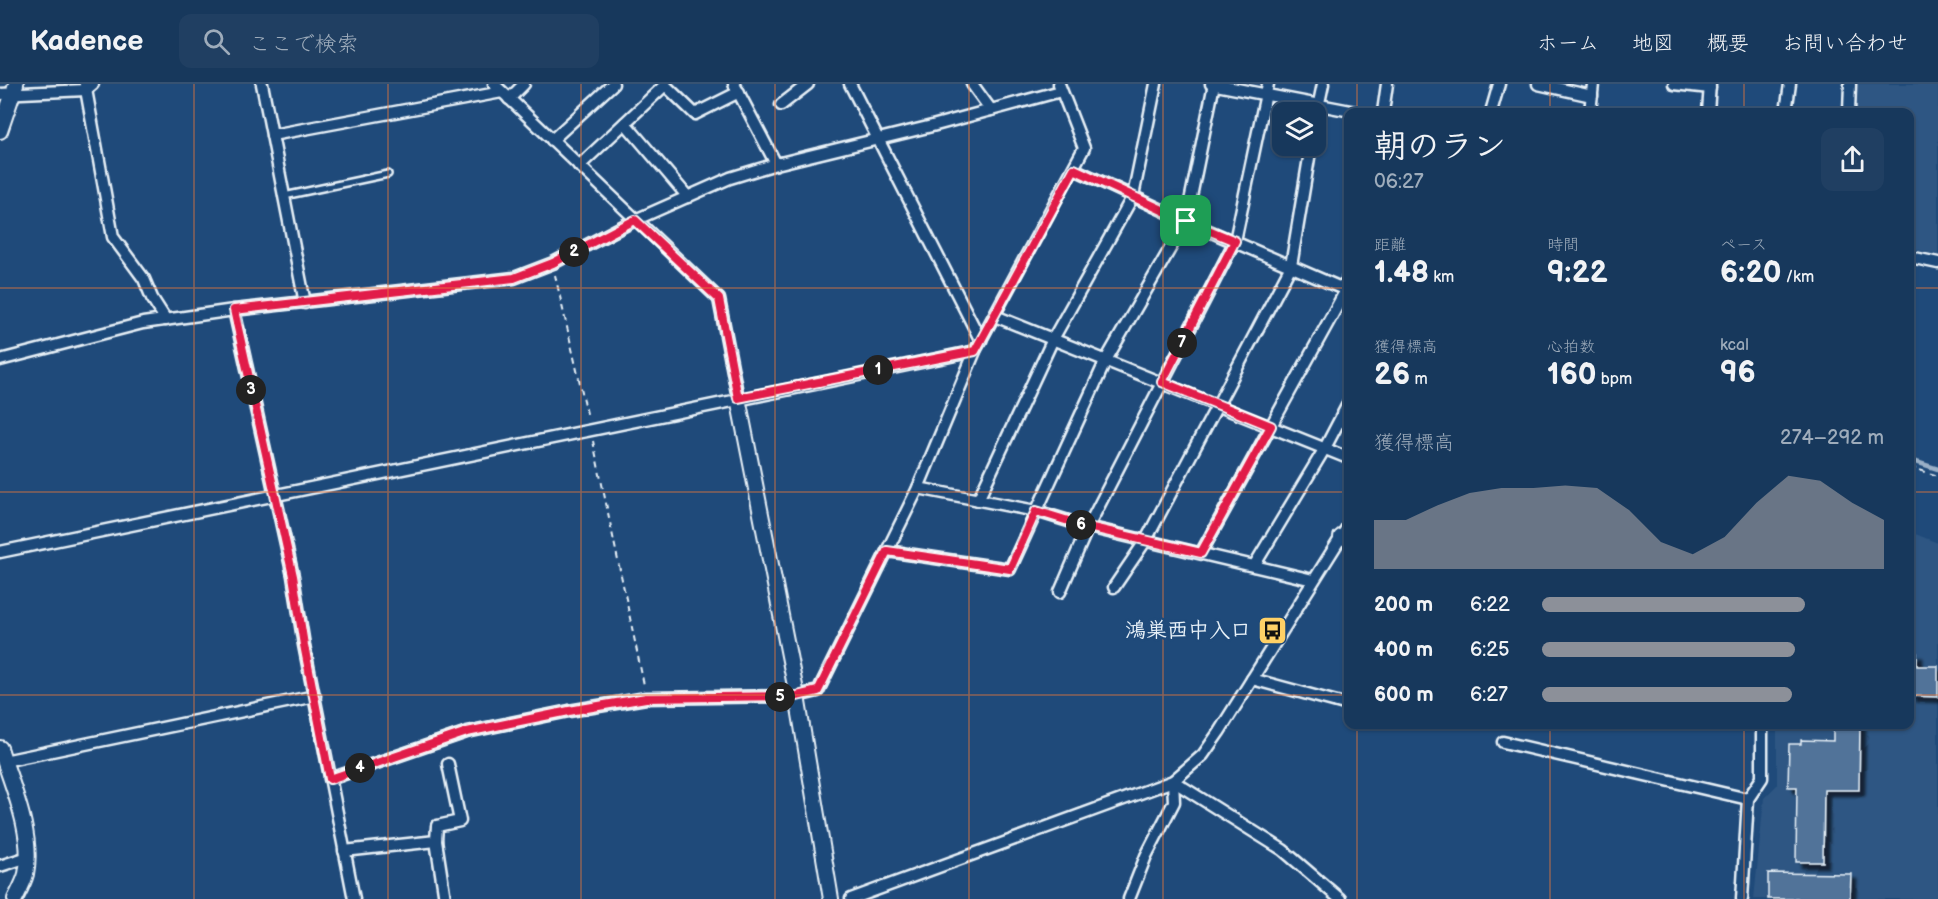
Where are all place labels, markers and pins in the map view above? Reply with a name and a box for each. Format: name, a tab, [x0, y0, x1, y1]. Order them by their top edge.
pin	[1160, 195, 1211, 246]
pin: 2	[559, 237, 589, 267]
pin: 7	[1167, 328, 1197, 358]
pin: 1	[863, 355, 893, 385]
pin: 3	[236, 375, 266, 405]
pin: 6	[1066, 510, 1096, 540]
bus stop icon: 鴻巣西中入口	[1256, 614, 1288, 646]
place label: 鴻巣西中入口	[1125, 618, 1251, 643]
pin: 5	[765, 682, 795, 712]
pin: 4	[345, 753, 375, 783]

